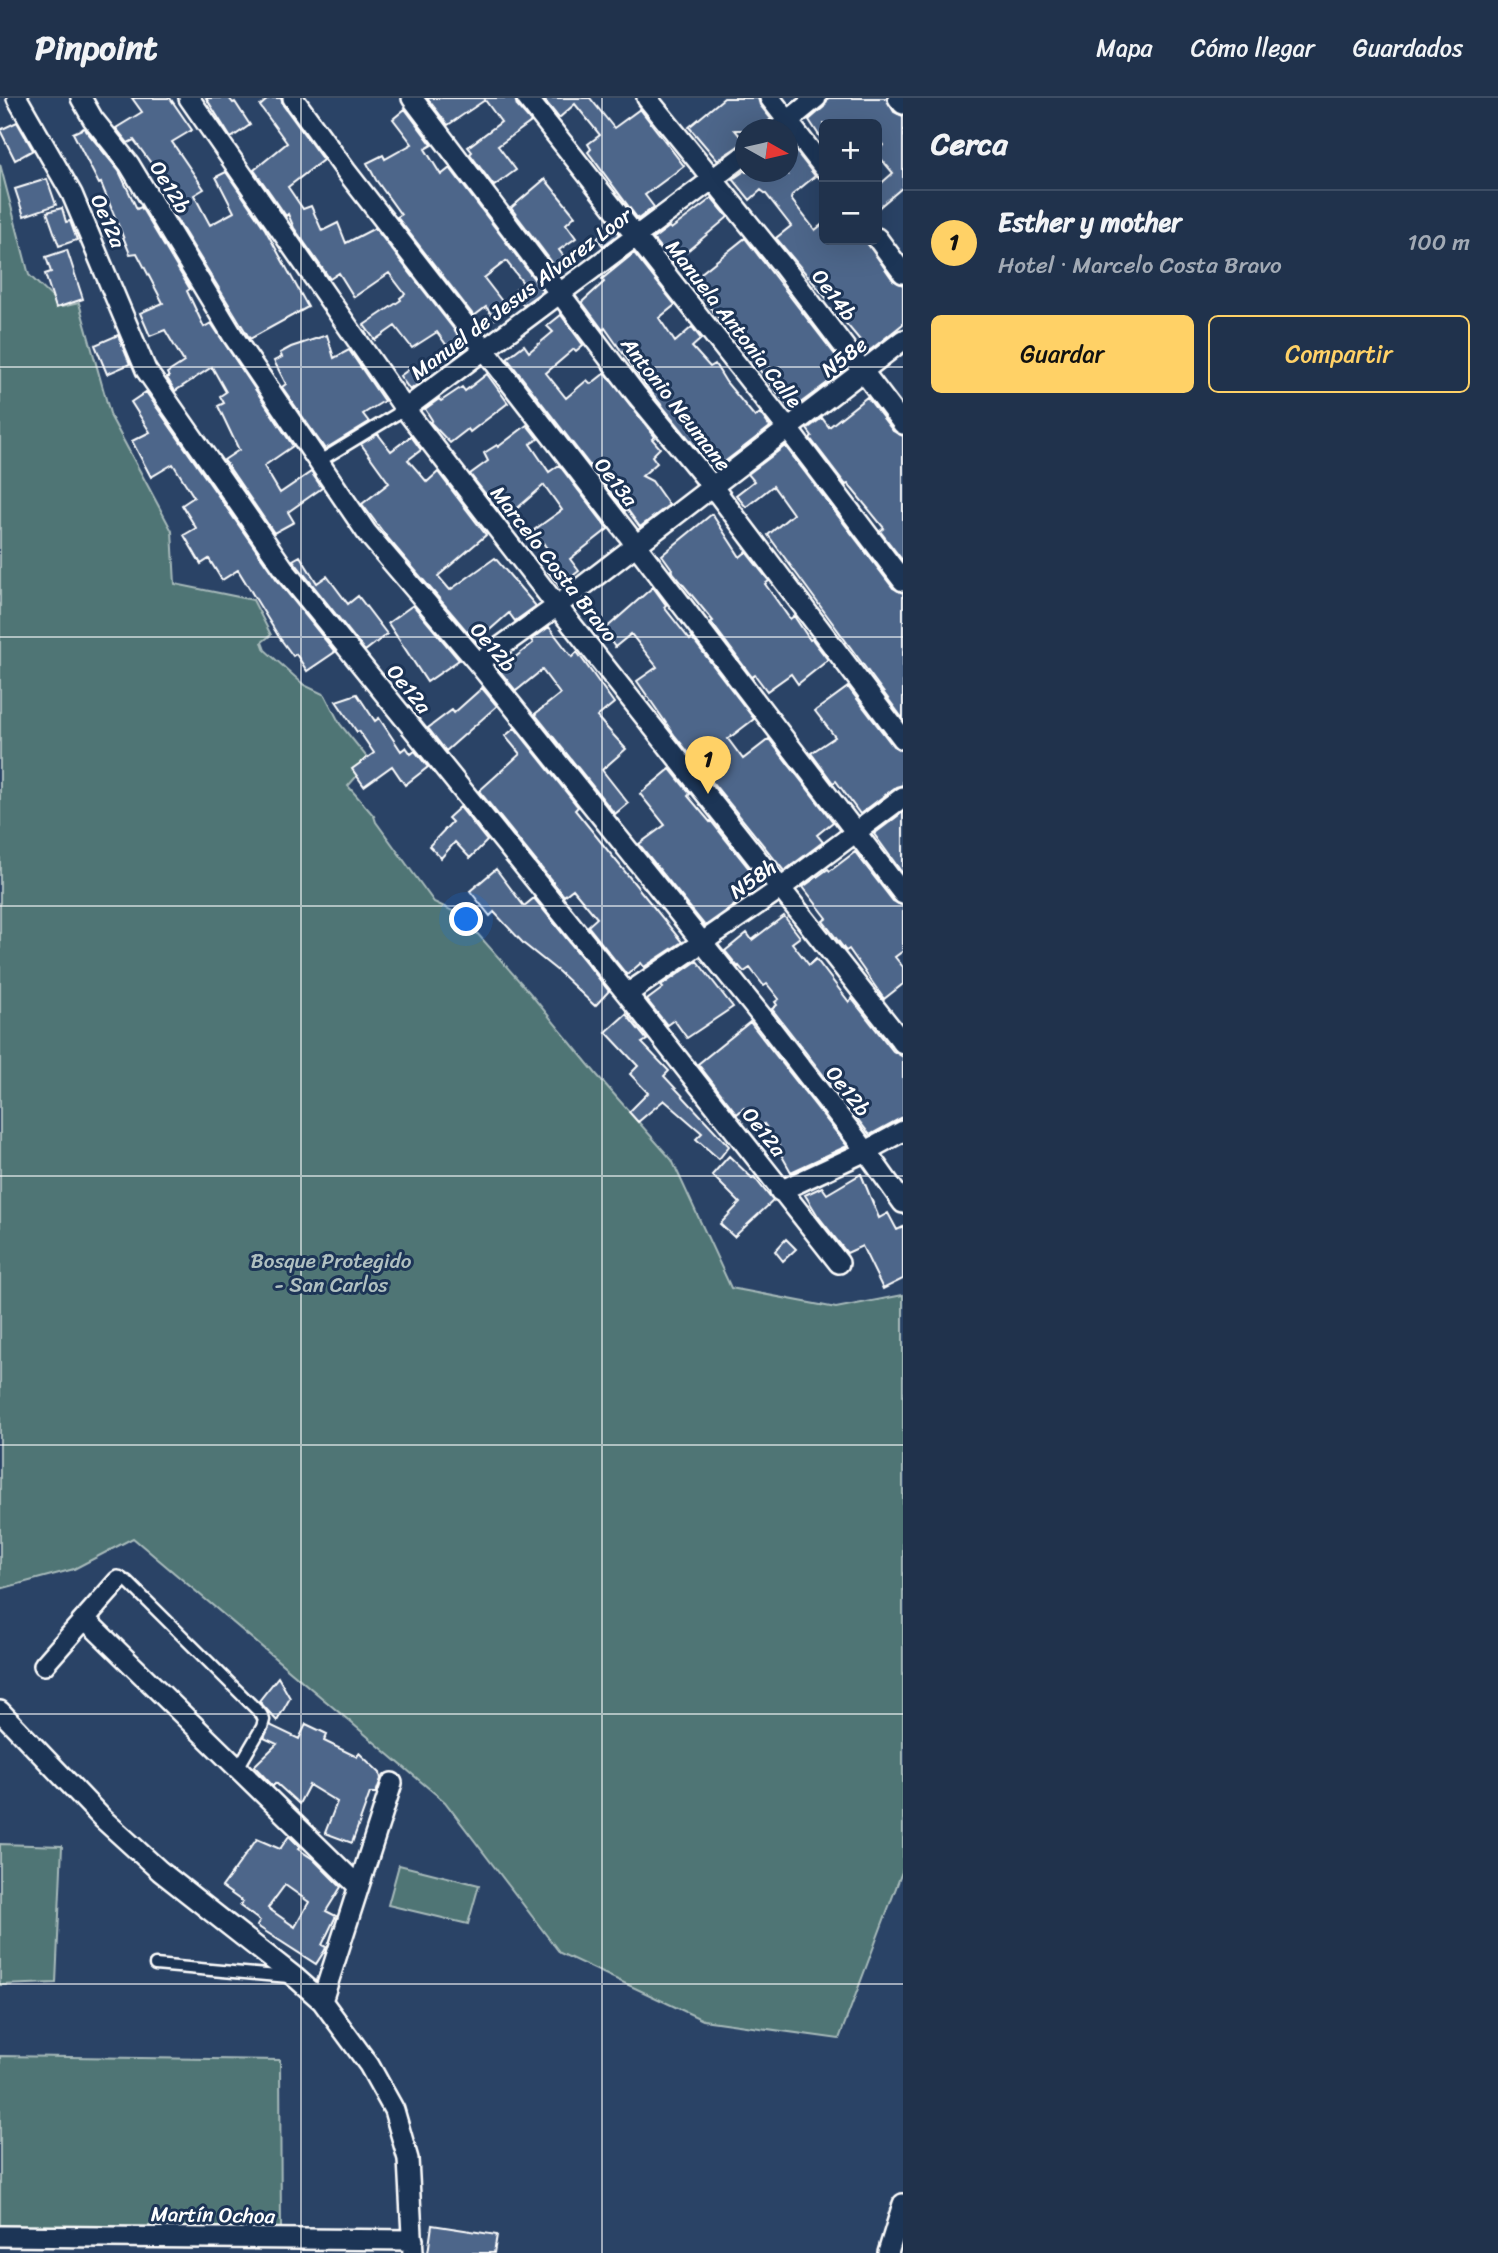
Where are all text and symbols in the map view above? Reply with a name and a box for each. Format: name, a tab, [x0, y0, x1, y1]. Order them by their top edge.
text: Pinpoint	[35, 19, 158, 77]
text: Mapa	[1096, 27, 1153, 69]
text: Cómo llegar	[1191, 27, 1315, 69]
text: Guardados	[1353, 27, 1463, 69]
text: Cerca	[931, 117, 1007, 171]
north arrow	[735, 119, 798, 182]
map controls	[819, 119, 882, 245]
button: +	[819, 119, 882, 182]
street label: Oe12b	[139, 153, 201, 222]
button: −	[819, 182, 882, 245]
street label: Oe12a	[80, 188, 137, 255]
street label: Manuel de Jesus Alvarez Loor	[402, 197, 641, 390]
text: Esther y mother	[998, 199, 1182, 245]
text: 1	[949, 222, 959, 263]
text: 100 m	[1407, 222, 1470, 263]
street label: Manuela Antonia Calle	[656, 231, 812, 417]
text: Hotel · Marcelo Costa Bravo	[998, 245, 1282, 286]
street label: Oe14b	[801, 260, 867, 330]
button: Guardar	[931, 315, 1194, 393]
button: Compartir	[1208, 315, 1470, 393]
street label: N58e	[812, 326, 876, 387]
street label: Antonio Neumane	[610, 327, 741, 480]
street label: Oe13a	[584, 448, 648, 516]
street label: Marcelo Costa Bravo	[480, 477, 628, 651]
street label: Oe12b	[460, 613, 526, 681]
street label: Oe12a	[377, 655, 442, 723]
pin: 1	[685, 736, 731, 794]
street label: N58h	[721, 849, 785, 909]
your location	[449, 902, 483, 936]
street label: Oe12b	[815, 1057, 881, 1126]
street label: Oe12a	[732, 1098, 797, 1166]
park label: Bosque Protegido - San Carlos	[251, 1242, 412, 1304]
street label: Martín Ochoa	[150, 2195, 276, 2235]

